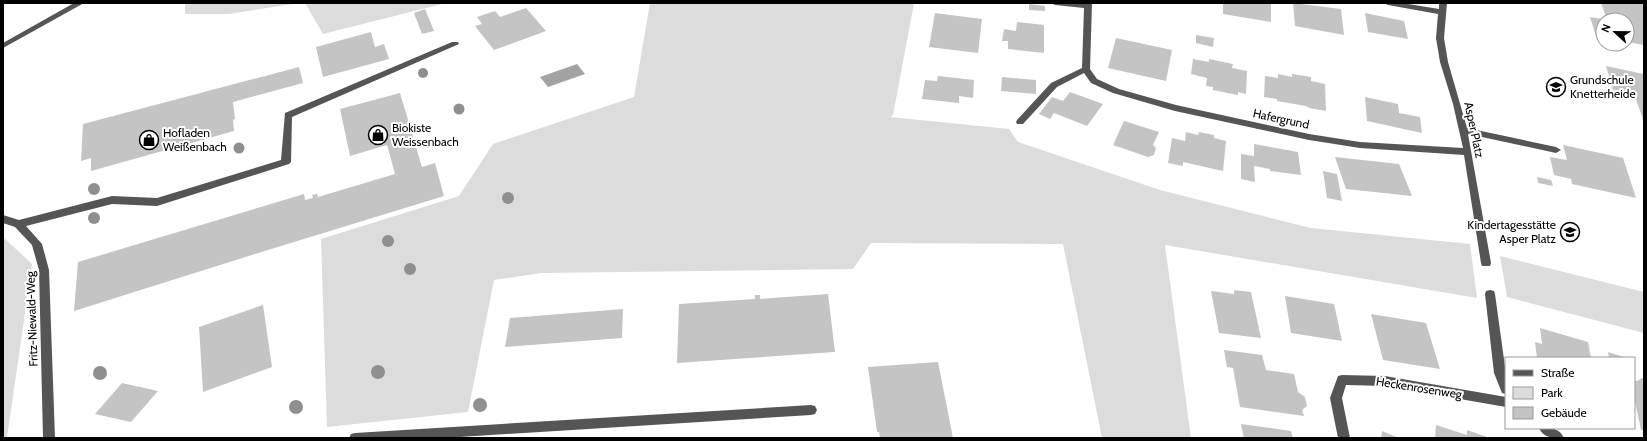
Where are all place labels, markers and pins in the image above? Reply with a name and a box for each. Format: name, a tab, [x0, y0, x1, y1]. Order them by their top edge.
place label: Grundschule Knetterheide	[1570, 72, 1636, 101]
school or university icon: Grundschule Knetterheide	[1545, 76, 1567, 98]
place label: Biokiste Weissenbach	[392, 120, 459, 149]
shop icon: Biokiste Weissenbach	[367, 124, 389, 146]
place label: Hofladen Weißenbach	[163, 125, 227, 154]
shop icon: Hofladen Weißenbach	[138, 129, 160, 151]
place label: Kindertagesstätte Asper Platz	[1467, 217, 1556, 246]
school or university icon: Kindertagesstätte Asper Platz	[1559, 221, 1581, 243]

